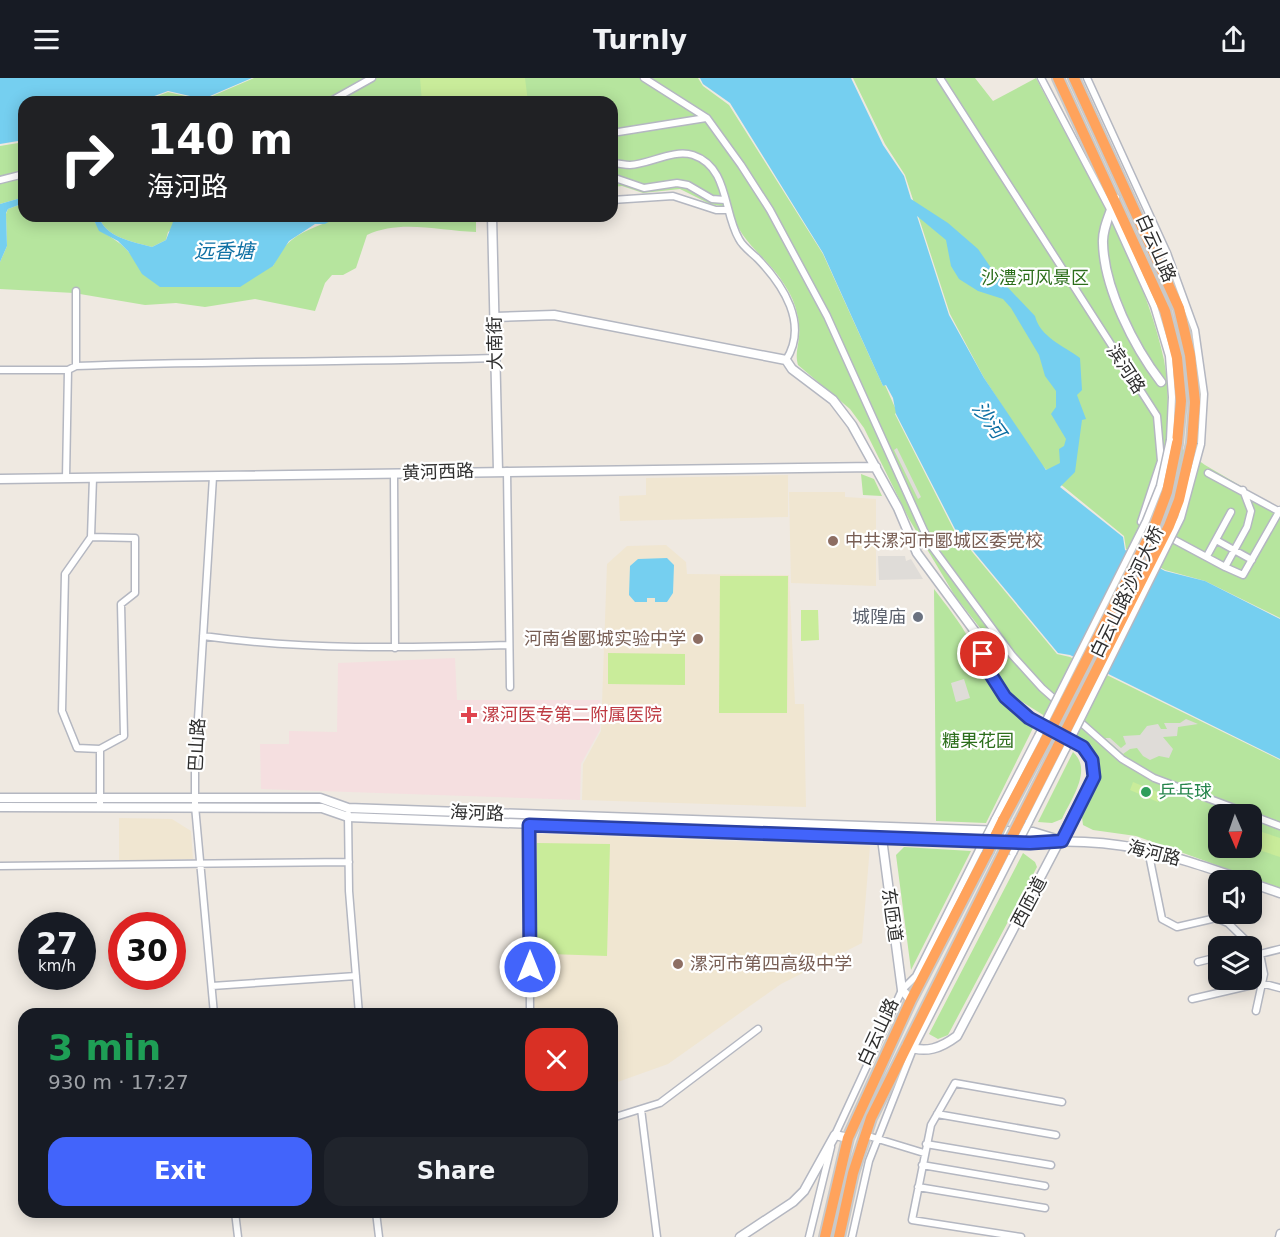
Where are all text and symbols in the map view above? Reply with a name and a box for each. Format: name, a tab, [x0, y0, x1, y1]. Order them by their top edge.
icon: menu	[30, 23, 63, 56]
icon: share	[1217, 23, 1250, 56]
text: Turnly	[593, 24, 687, 55]
text: 140 m	[147, 115, 293, 164]
icon: right	[48, 120, 126, 198]
text: 海河路	[147, 171, 228, 202]
street label: 白云山路	[1132, 211, 1181, 285]
water label: 远香塘	[194, 239, 257, 263]
park label: 沙澧河风景区	[981, 267, 1089, 288]
street label: 大南街	[484, 316, 505, 370]
street label: 滨河路	[1103, 340, 1150, 397]
water label: 沙河	[968, 397, 1013, 446]
street label: 黄河西路	[402, 460, 474, 483]
street label: 白云山路沙河大桥	[1086, 522, 1168, 661]
place label: 中共漯河市郾城区委党校	[845, 530, 1043, 551]
marker: 中共漯河市郾城区委党校	[826, 534, 840, 548]
place label: 城隍庙	[852, 606, 906, 627]
marker: 城隍庙	[911, 610, 925, 624]
place label: 河南省郾城实验中学	[524, 628, 686, 649]
pin	[957, 628, 1008, 679]
marker: 河南省郾城实验中学	[691, 632, 705, 646]
icon: arrive	[966, 637, 999, 670]
place label: 漯河医专第二附属医院	[482, 704, 662, 725]
marker: 漯河医专第二附属医院	[460, 706, 478, 724]
street label: 巴山路	[185, 717, 208, 772]
park label: 糖果花园	[942, 730, 1014, 751]
place label: 乒乓球	[1158, 781, 1212, 802]
marker: 乒乓球	[1139, 785, 1153, 799]
street label: 海河路	[450, 801, 504, 824]
north arrow	[1208, 804, 1262, 858]
map controls	[1208, 804, 1262, 990]
street label: 海河路	[1125, 836, 1183, 869]
button: sound	[1208, 870, 1262, 924]
street label: 西匝道	[1007, 873, 1051, 931]
street label: 东匝道	[878, 887, 907, 943]
speed limit sign: 30	[108, 912, 186, 990]
text: 27	[36, 926, 78, 961]
position arrow	[498, 935, 562, 999]
button: layers	[1208, 936, 1262, 990]
place label: 漯河市第四高级中学	[690, 953, 852, 974]
text: km/h	[38, 957, 76, 975]
marker: 漯河市第四高级中学	[671, 957, 685, 971]
street label: 白云山路	[853, 995, 902, 1069]
text: 3 min	[48, 1027, 161, 1068]
button: close	[525, 1028, 588, 1091]
text: 930 m · 17:27	[48, 1070, 189, 1094]
button: Exit	[48, 1137, 312, 1206]
button: Share	[324, 1137, 588, 1206]

